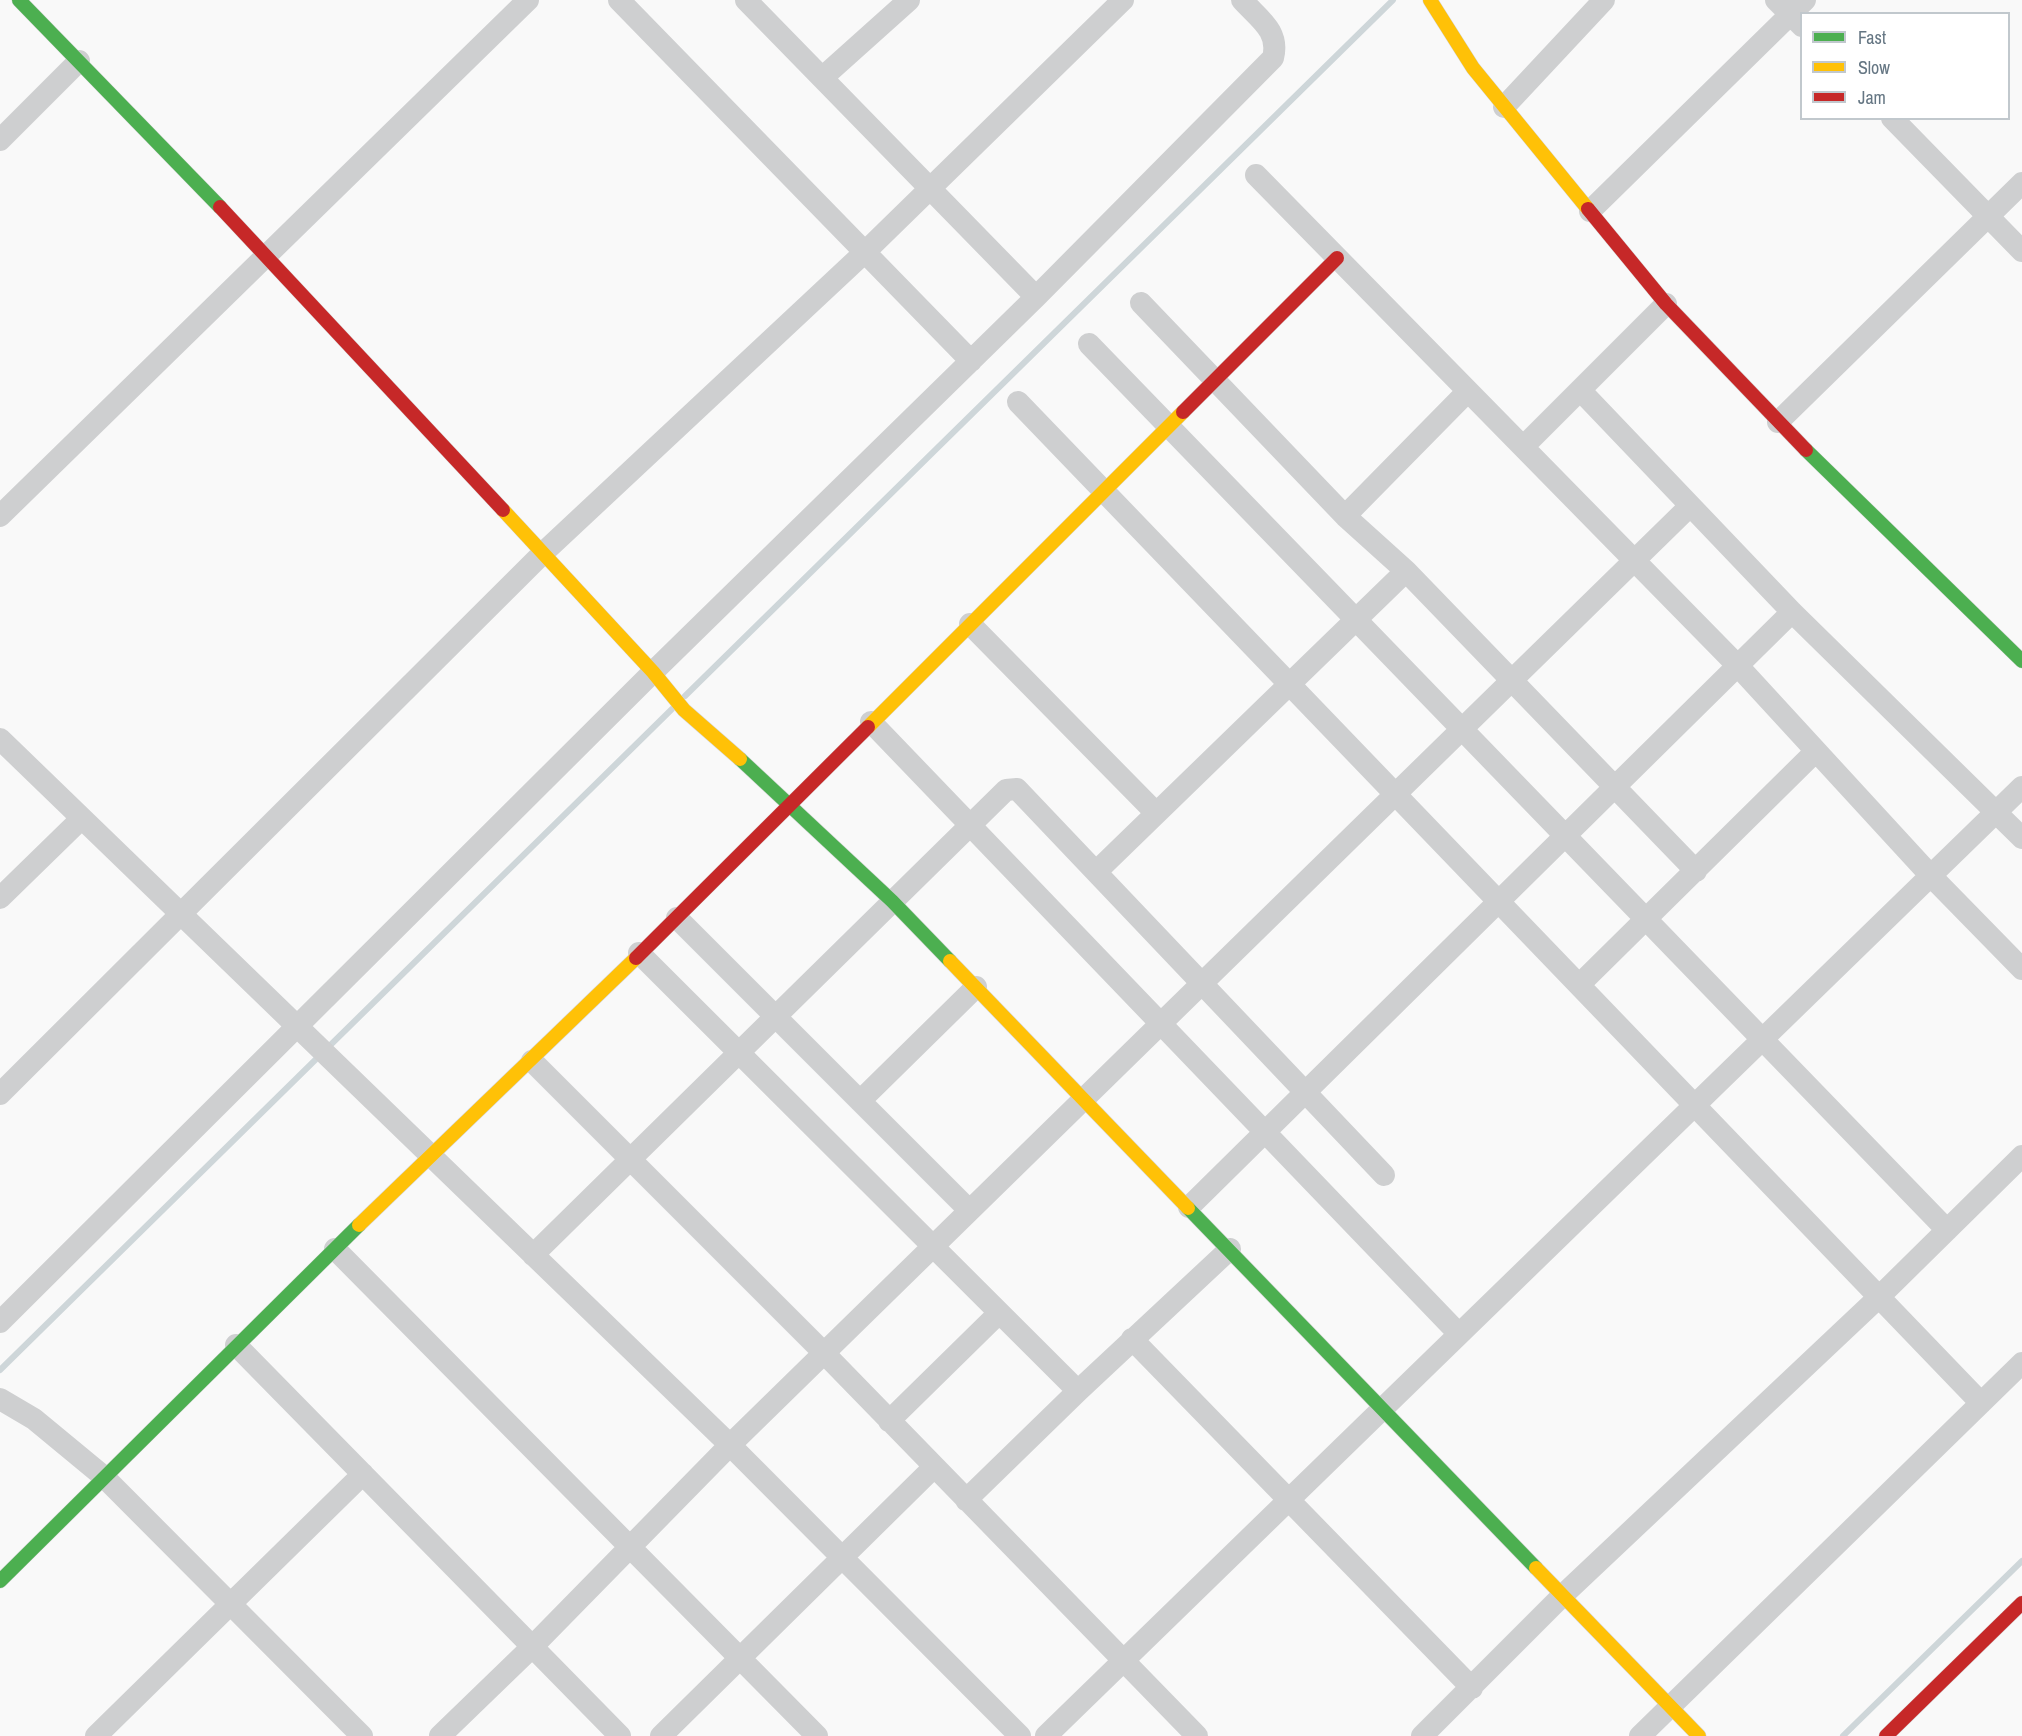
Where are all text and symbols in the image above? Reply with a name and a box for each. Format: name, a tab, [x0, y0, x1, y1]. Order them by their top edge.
legend	[1800, 12, 2010, 120]
text: Fast	[1858, 25, 1886, 50]
text: Slow	[1858, 55, 1890, 80]
text: Jam	[1858, 85, 1886, 110]

